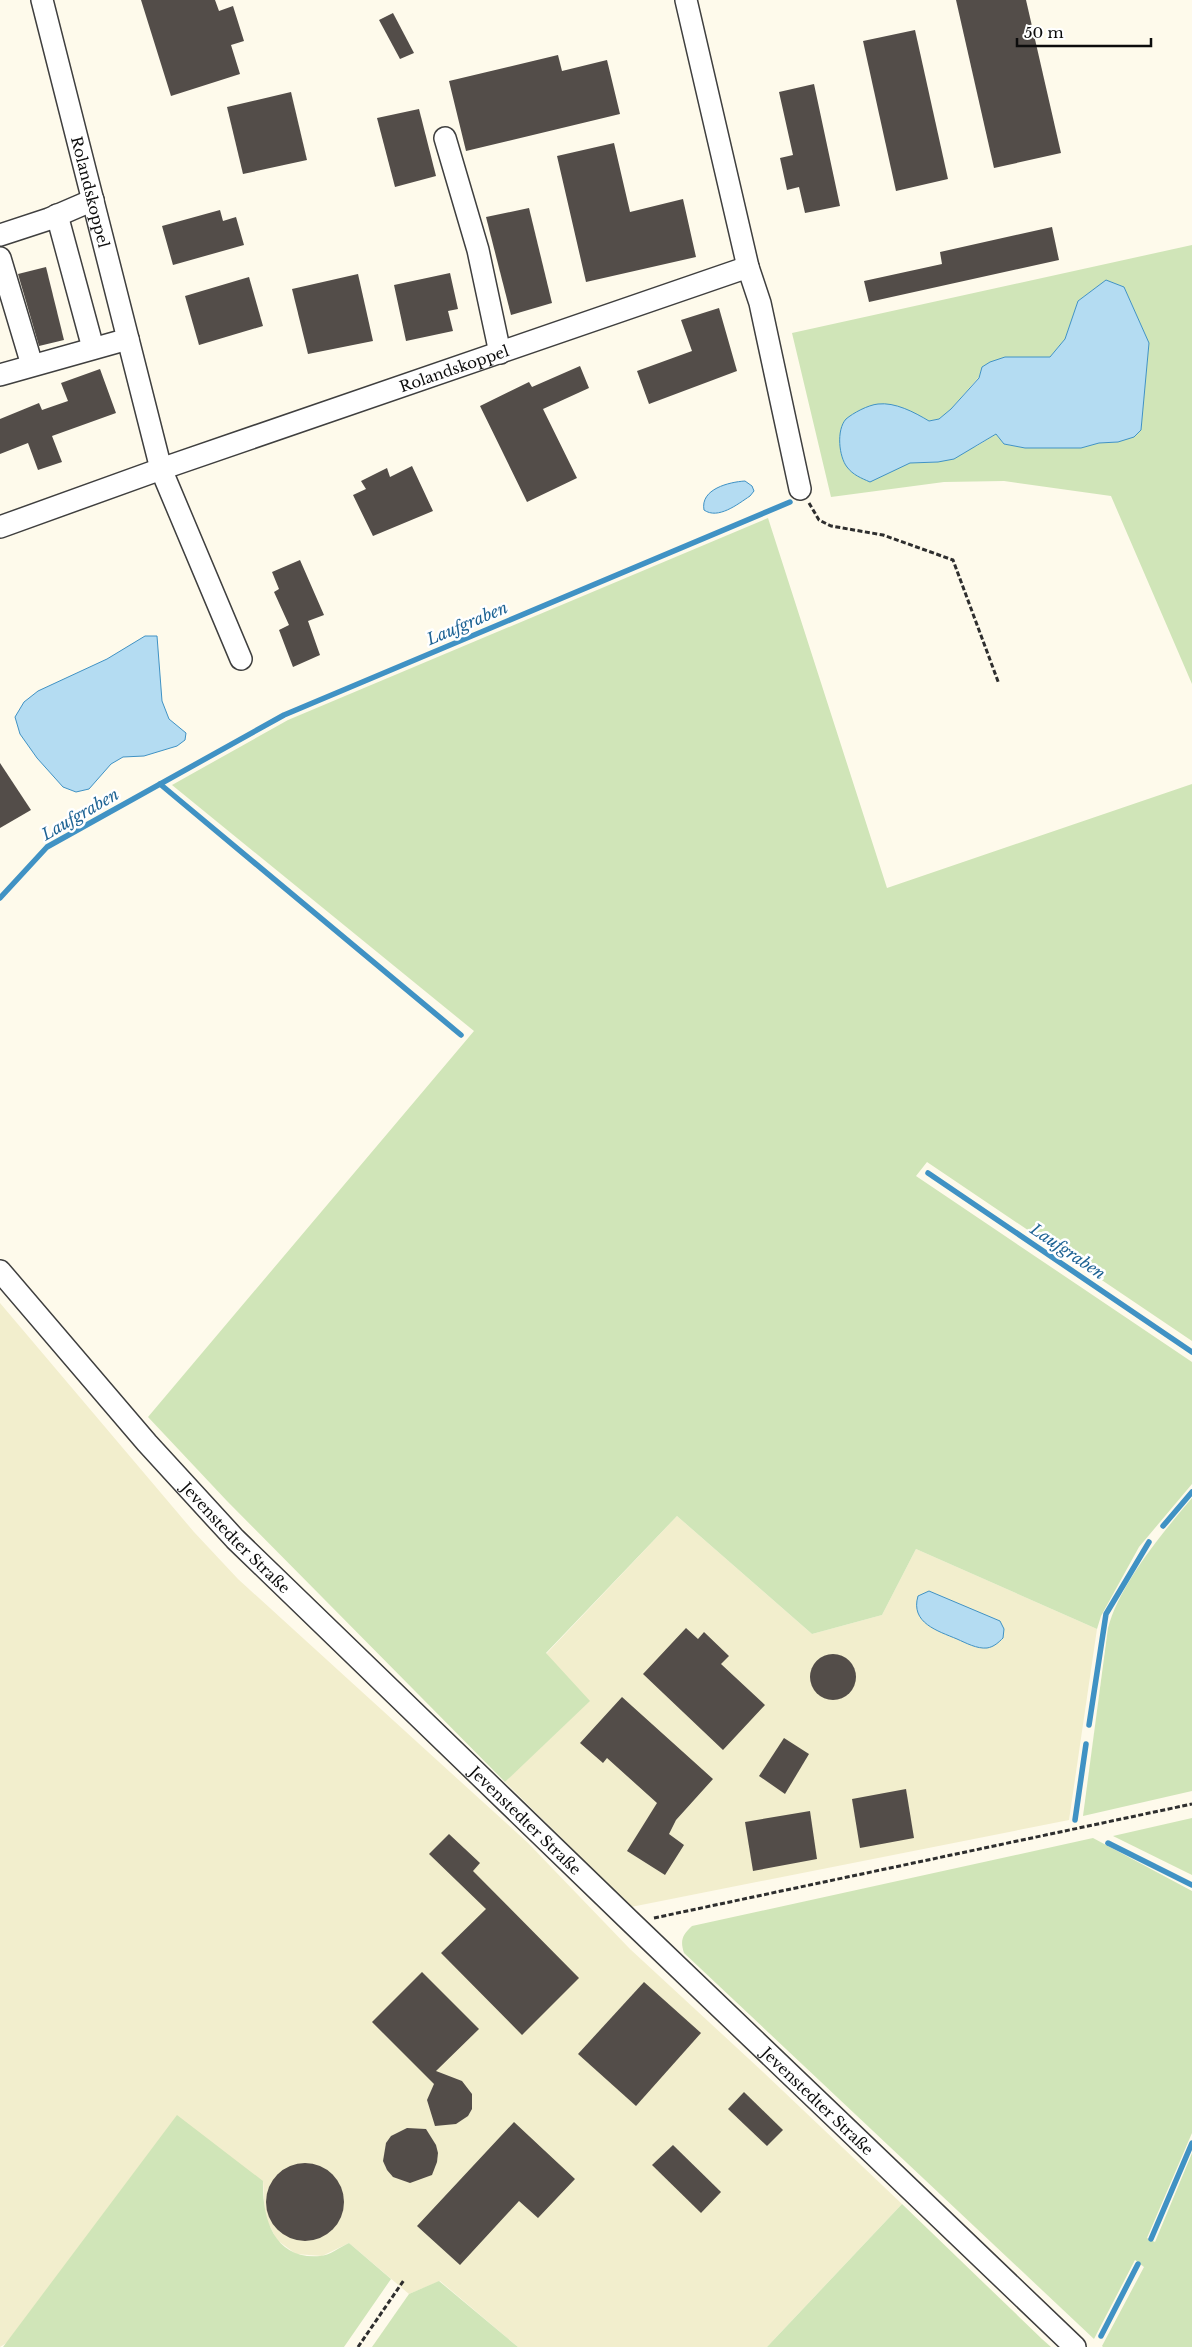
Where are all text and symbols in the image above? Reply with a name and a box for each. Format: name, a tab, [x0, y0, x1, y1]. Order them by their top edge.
scale bar	[1017, 15, 1151, 47]
text: 50 m	[1024, 23, 1064, 42]
street label: Rolandskoppel	[67, 134, 114, 250]
street label: Rolandskoppel	[397, 341, 511, 396]
water label: Laufgraben	[423, 597, 511, 649]
water label: Laufgraben	[37, 784, 122, 845]
water label: Laufgraben	[1026, 1218, 1109, 1283]
street label: Jevenstedter Straße	[176, 1476, 294, 1597]
street label: Jevenstedter Straße	[465, 1761, 586, 1878]
street label: Jevenstedter Straße	[756, 2041, 878, 2159]

